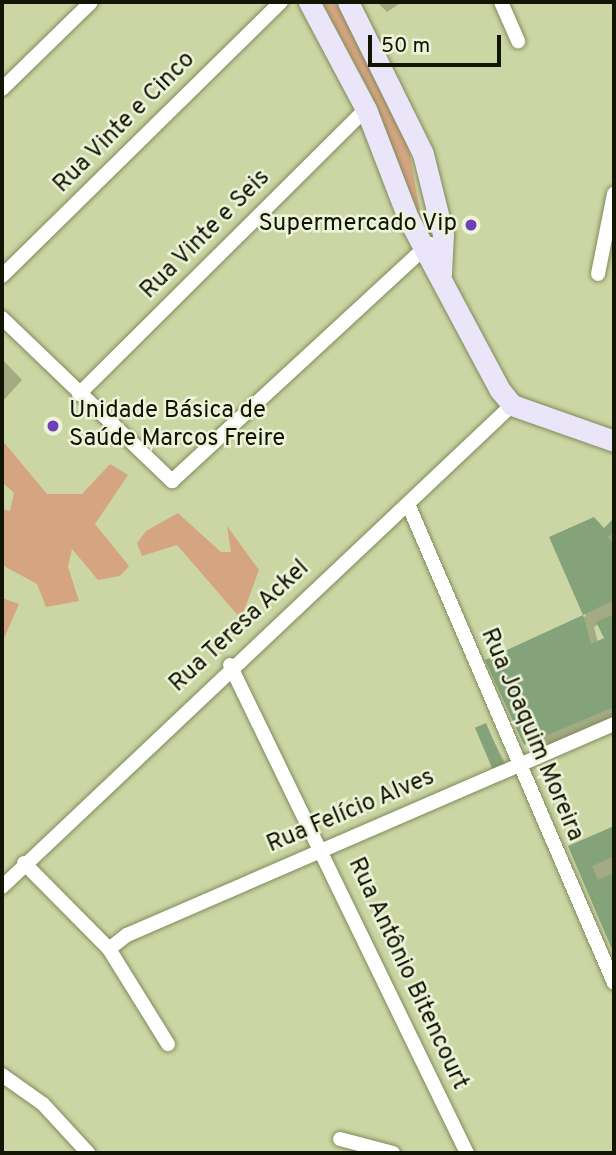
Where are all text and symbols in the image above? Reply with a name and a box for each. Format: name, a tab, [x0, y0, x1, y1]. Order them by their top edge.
scale bar	[371, 21, 504, 65]
text: 50 m	[381, 33, 430, 60]
street label: Rua Vinte e Cinco	[48, 46, 202, 200]
street label: Rua Vinte e Seis	[135, 164, 277, 306]
place label: Supermercado Vip	[257, 211, 457, 239]
marker: Supermercado Vip	[463, 217, 479, 233]
place label: Unidade Básica de Saúde Marcos Freire	[69, 398, 285, 454]
marker: Unidade Básica de Saúde Marcos Freire	[43, 416, 63, 436]
street label: Rua Teresa Ackel	[163, 554, 317, 700]
street label: Rua Joaquim Moreira	[473, 624, 589, 846]
street label: Rua Felício Alves	[262, 764, 440, 860]
street label: Rua Antônio Bitencourt	[340, 853, 474, 1095]

